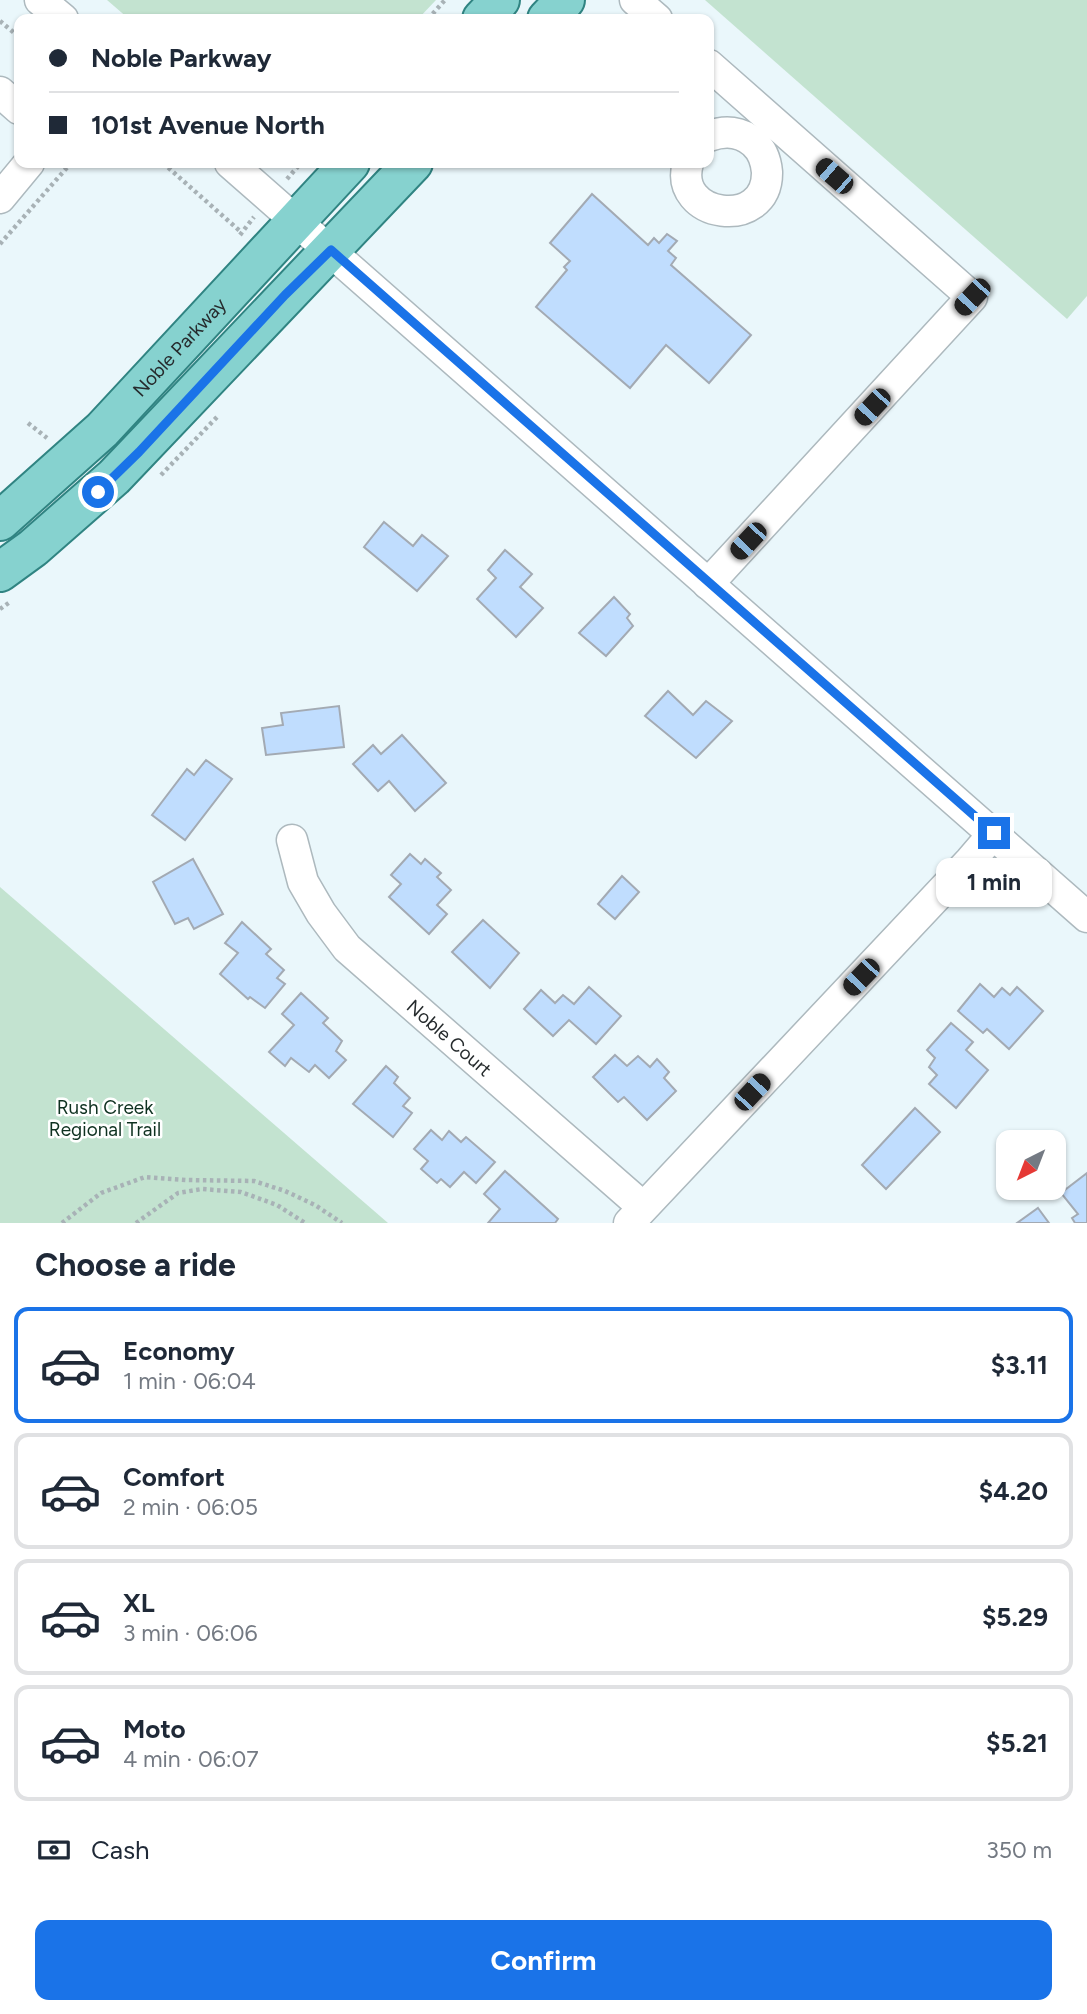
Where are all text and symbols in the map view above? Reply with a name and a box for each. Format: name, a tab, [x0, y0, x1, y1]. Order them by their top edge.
text: Noble Parkway	[91, 42, 272, 74]
text: 101st Avenue North	[91, 109, 325, 141]
car	[812, 154, 857, 198]
car	[950, 274, 995, 320]
street label: Noble Parkway	[128, 293, 231, 401]
car	[850, 384, 895, 430]
route start	[82, 476, 114, 508]
car	[726, 518, 771, 564]
route end	[978, 817, 1010, 849]
callout: 1 min	[936, 858, 1052, 906]
text: 1 min	[967, 868, 1021, 896]
car	[839, 955, 884, 999]
street label: Noble Court	[402, 994, 497, 1081]
car	[730, 1069, 775, 1115]
park label: Rush Creek Regional Trail	[49, 1096, 161, 1141]
north arrow	[996, 1130, 1066, 1200]
map controls	[996, 1130, 1066, 1200]
text: Choose a ride	[35, 1246, 236, 1284]
icon: car	[39, 1334, 102, 1397]
text: Economy	[123, 1335, 235, 1367]
text: $3.11	[991, 1349, 1048, 1381]
text: 1 min · 06:04	[123, 1367, 256, 1395]
icon: car	[39, 1460, 102, 1523]
text: Comfort	[123, 1461, 225, 1493]
text: $4.20	[979, 1475, 1048, 1507]
text: 2 min · 06:05	[123, 1493, 258, 1521]
icon: car	[39, 1586, 102, 1649]
text: XL	[123, 1587, 155, 1619]
text: $5.29	[982, 1601, 1048, 1633]
text: 3 min · 06:06	[123, 1619, 257, 1647]
icon: car	[39, 1712, 102, 1775]
text: Moto	[123, 1713, 186, 1745]
text: $5.21	[986, 1727, 1048, 1759]
text: 4 min · 06:07	[123, 1745, 259, 1773]
icon: cash	[35, 1831, 73, 1869]
text: Cash	[91, 1834, 150, 1866]
text: 350 m	[986, 1836, 1052, 1864]
button: Confirm	[35, 1920, 1052, 2000]

